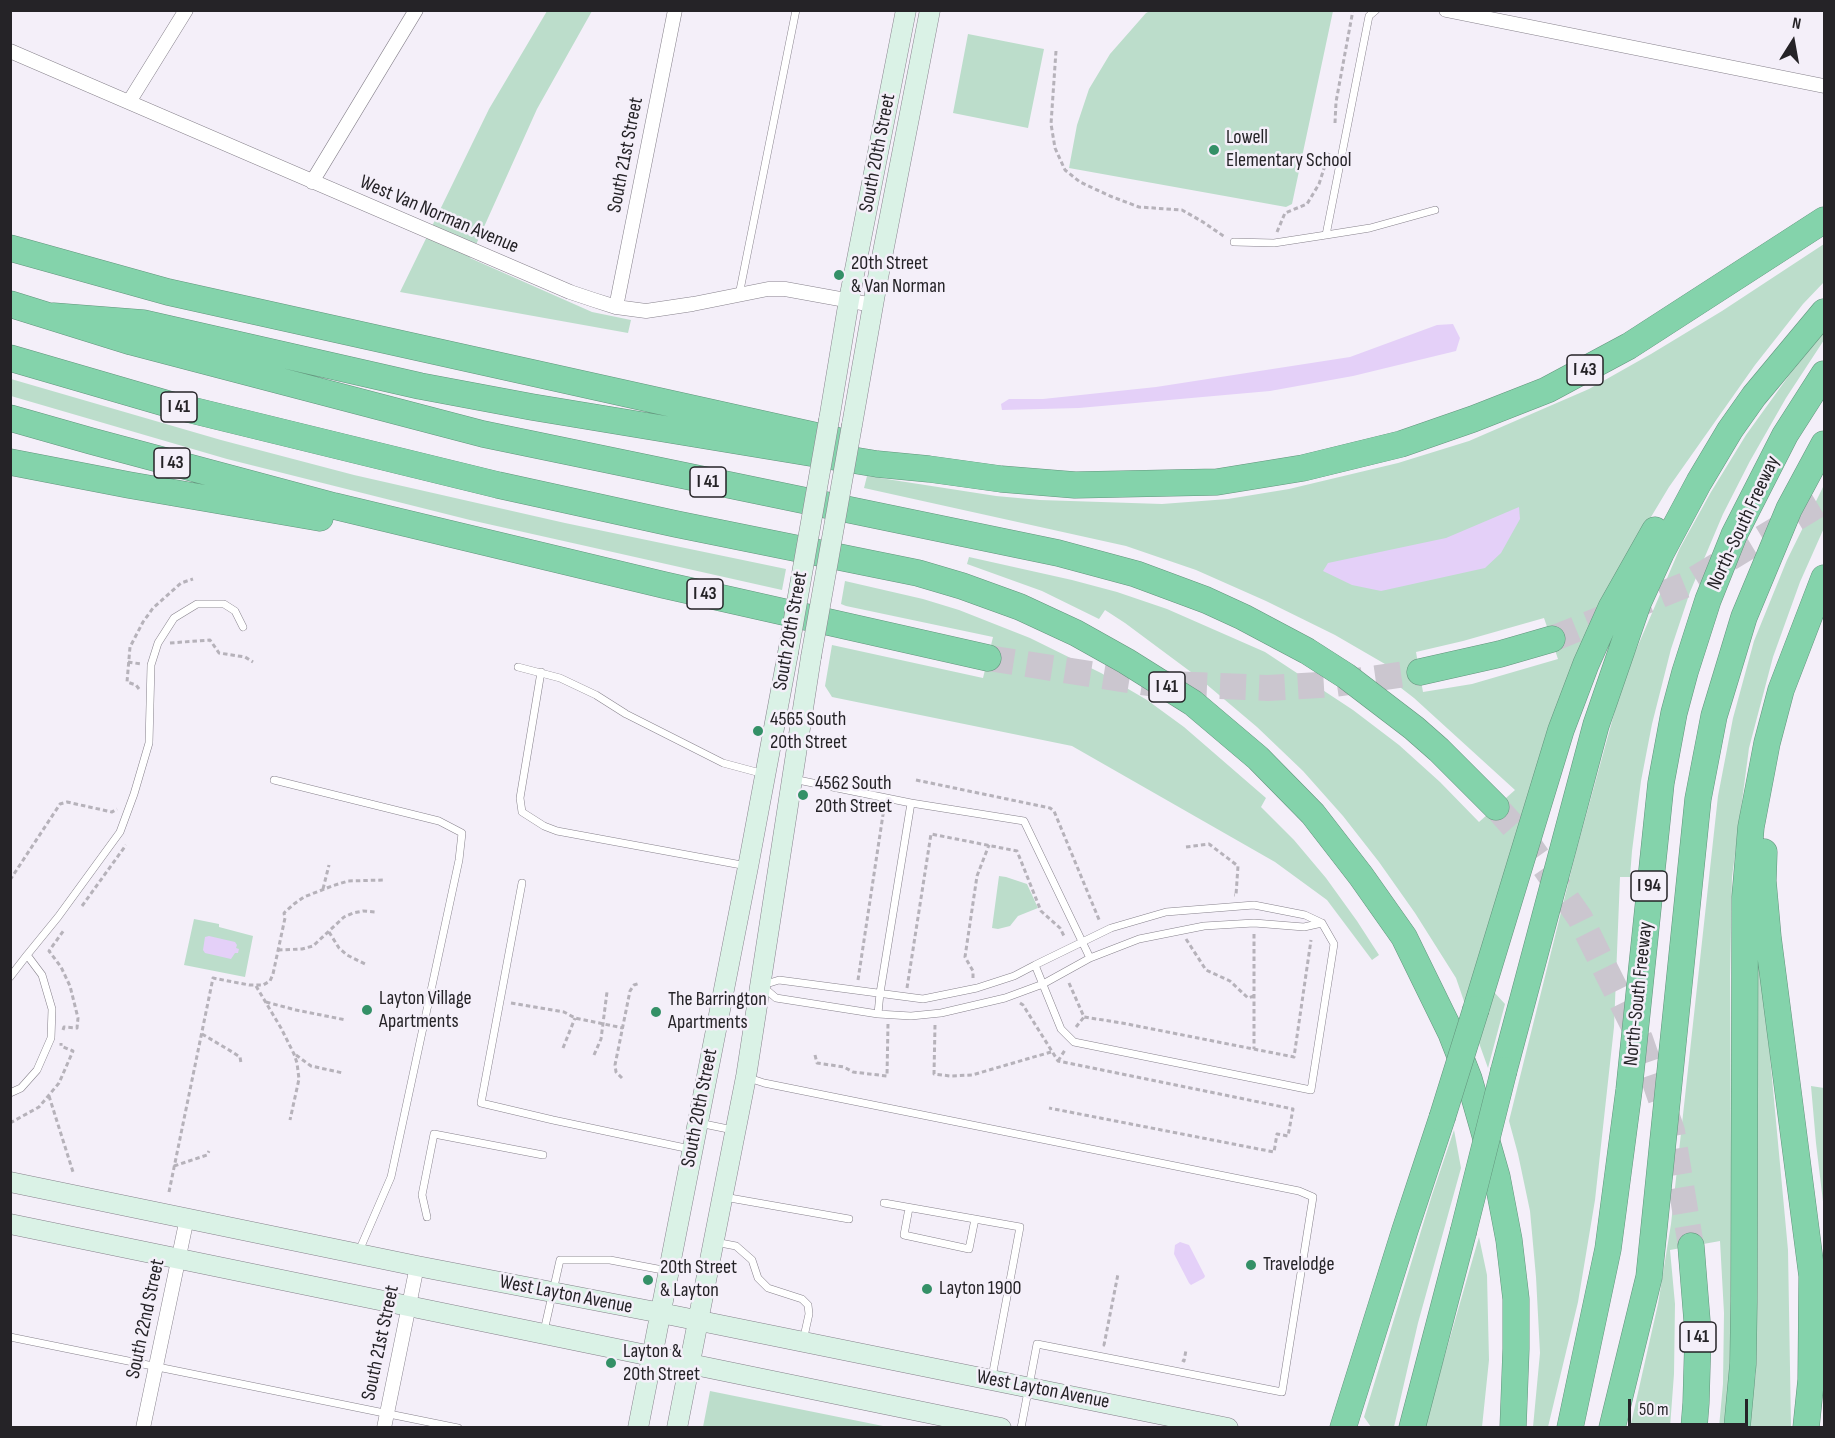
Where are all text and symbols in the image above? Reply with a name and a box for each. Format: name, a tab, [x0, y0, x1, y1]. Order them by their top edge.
north arrow	[1763, 12, 1823, 72]
text: N	[1791, 14, 1803, 34]
street label: South 20th Street	[855, 92, 901, 214]
street label: South 21st Street	[603, 95, 649, 215]
place label: Lowell Elementary School	[1226, 126, 1352, 173]
marker: Lowell Elementary School	[1207, 143, 1221, 157]
street label: West Van Norman Avenue	[356, 171, 522, 259]
place label: 20th Street & Van Norman	[851, 252, 945, 299]
marker: 20th Street & Van Norman	[832, 268, 846, 282]
road number: I 43	[1567, 355, 1603, 385]
road number: I 41	[161, 392, 197, 422]
road number: I 43	[154, 448, 190, 478]
street label: North-South Freeway	[1703, 452, 1785, 594]
road number: I 41	[690, 467, 726, 497]
street label: South 20th Street	[769, 570, 813, 692]
road number: I 43	[687, 579, 723, 609]
road number: I 41	[1149, 672, 1185, 702]
place label: 4565 South 20th Street	[770, 708, 847, 755]
marker: 4565 South 20th Street	[751, 724, 765, 738]
place label: 4562 South 20th Street	[815, 772, 892, 819]
marker: 4562 South 20th Street	[796, 788, 810, 802]
road number: I 94	[1631, 871, 1667, 901]
street label: North-South Freeway	[1620, 921, 1658, 1067]
place label: Layton Village Apartments	[379, 987, 472, 1034]
place label: The Barrington Apartments	[668, 988, 767, 1035]
marker: Layton Village Apartments	[360, 1003, 374, 1017]
marker: The Barrington Apartments	[649, 1005, 663, 1019]
street label: South 20th Street	[677, 1047, 723, 1169]
place label: Travelodge	[1263, 1253, 1335, 1277]
place label: 20th Street & Layton	[660, 1256, 737, 1303]
street label: South 22nd Street	[122, 1257, 170, 1381]
marker: Travelodge	[1244, 1258, 1258, 1272]
street label: West Layton Avenue	[497, 1270, 635, 1320]
marker: 20th Street & Layton	[641, 1273, 655, 1287]
place label: Layton 1900	[939, 1277, 1022, 1301]
marker: Layton 1900	[920, 1282, 934, 1296]
street label: South 21st Street	[357, 1283, 405, 1403]
road number: I 41	[1680, 1322, 1716, 1352]
place label: Layton & 20th Street	[623, 1340, 700, 1387]
marker: Layton & 20th Street	[604, 1356, 618, 1370]
street label: West Layton Avenue	[974, 1365, 1112, 1415]
scale bar	[1631, 1387, 1751, 1425]
text: 50 m	[1639, 1399, 1669, 1420]

